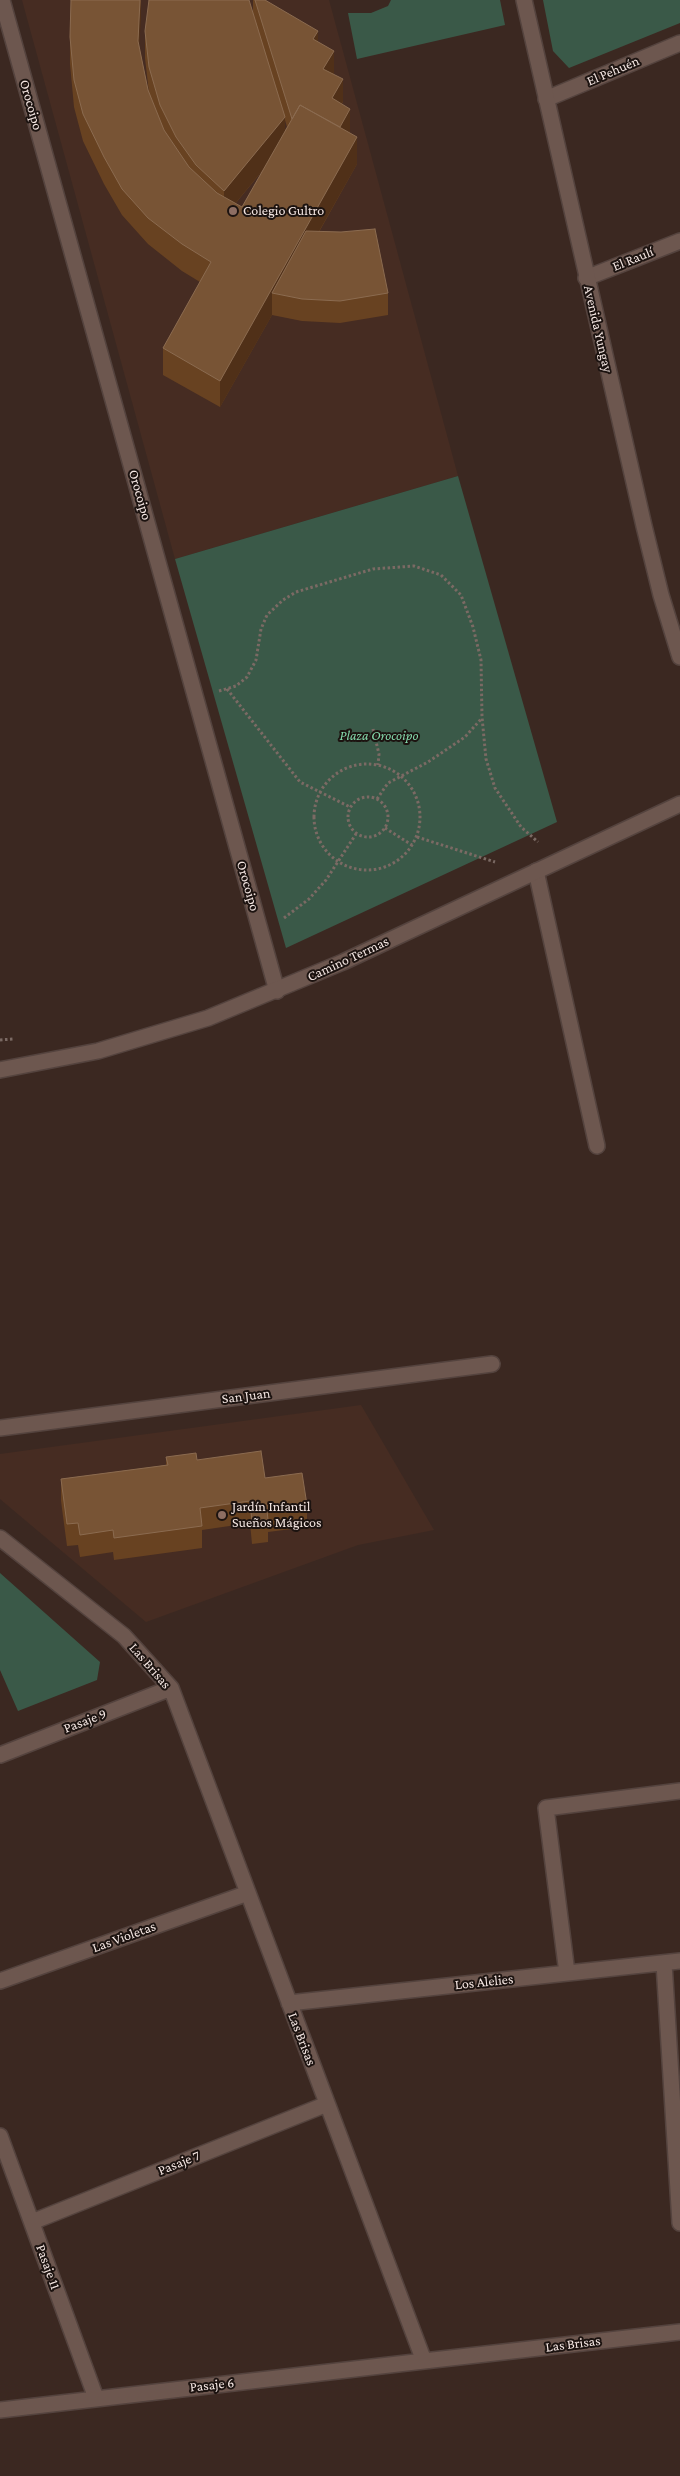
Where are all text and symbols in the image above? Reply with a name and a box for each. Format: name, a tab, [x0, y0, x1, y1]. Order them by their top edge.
street label: El Pehuén	[584, 52, 642, 90]
street label: Orocoipo	[16, 78, 46, 132]
place label: Colegio Gultro	[243, 203, 324, 219]
marker: Colegio Gultro	[227, 205, 239, 217]
street label: El Raulí	[610, 243, 656, 275]
street label: Avenida Yungay	[580, 284, 616, 374]
street label: Orocoipo	[125, 468, 155, 522]
park label: Plaza Orocoipo	[340, 728, 418, 744]
street label: Orocoipo	[233, 859, 263, 913]
street label: Camino Termas	[305, 933, 391, 985]
street label: San Juan	[221, 1385, 271, 1407]
place label: Jardín Infantil Sueños Mágicos	[232, 1499, 321, 1531]
marker: Jardín Infantil Sueños Mágicos	[216, 1509, 228, 1521]
street label: Las Brisas	[126, 1640, 174, 1692]
street label: Pasaje 9	[61, 1705, 109, 1737]
street label: Las Violetas	[90, 1918, 158, 1956]
street label: Los Alelies	[454, 1971, 514, 1993]
street label: Las Brisas	[284, 2010, 320, 2068]
street label: Pasaje 7	[156, 2147, 202, 2179]
street label: Pasaje 11	[32, 2242, 64, 2292]
street label: Las Brisas	[545, 2332, 601, 2356]
street label: Pasaje 6	[189, 2374, 235, 2396]

